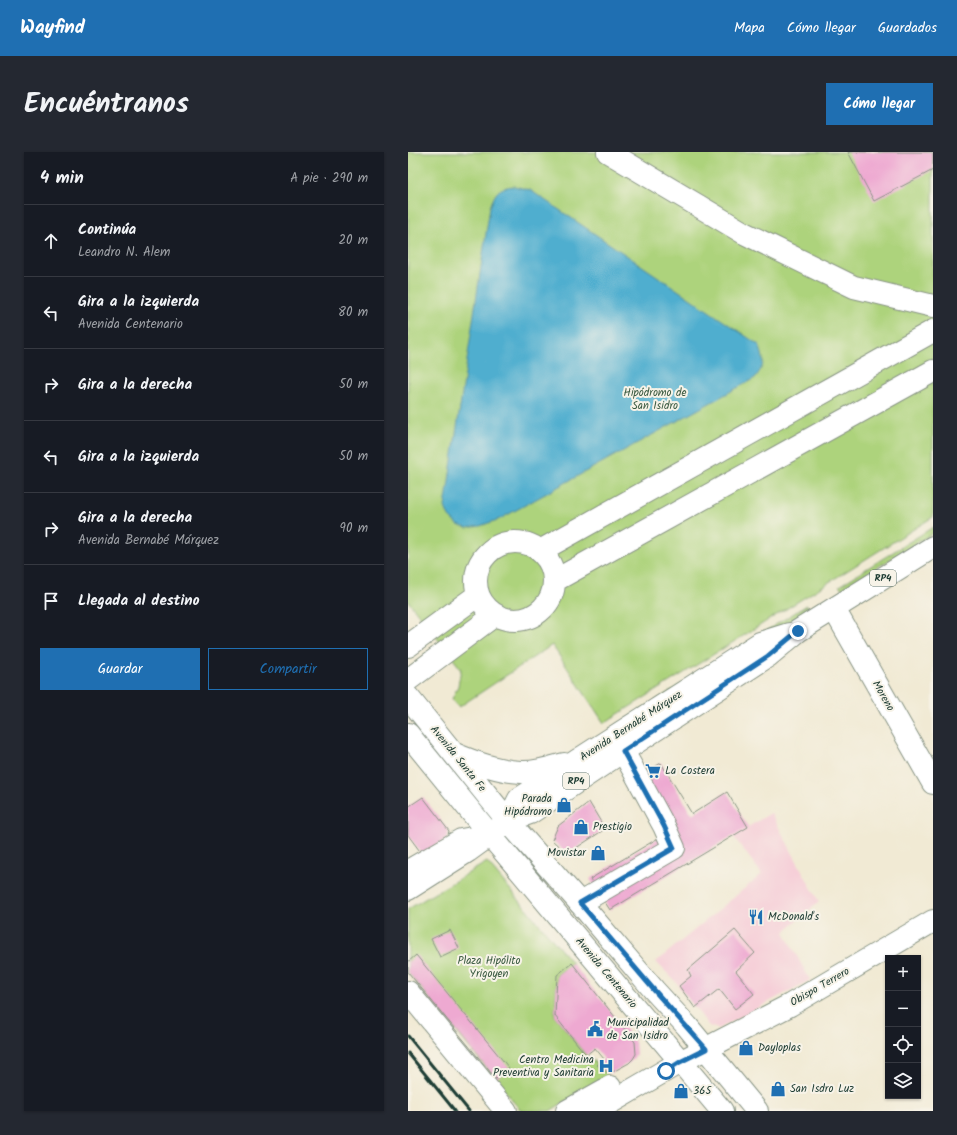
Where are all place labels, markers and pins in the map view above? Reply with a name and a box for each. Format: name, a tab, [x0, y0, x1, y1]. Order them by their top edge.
supermarket icon: La Costera	[644, 762, 662, 780]
place label: La Costera	[665, 762, 715, 780]
place label: Parada Hipódromo	[504, 790, 552, 821]
shop icon: Parada Hipódromo	[555, 796, 573, 814]
shop icon: Prestigio	[572, 818, 590, 836]
place label: Prestigio	[593, 818, 632, 836]
place label: Movistar	[547, 844, 587, 862]
shop icon: Movistar	[589, 844, 607, 862]
restaurant icon: McDonald's	[747, 908, 765, 926]
place label: McDonald's	[768, 908, 819, 926]
place label: Municipalidad de San Isidro	[607, 1014, 669, 1045]
public building icon: Municipalidad de San Isidro	[586, 1020, 604, 1038]
shop icon: Dayloplas	[737, 1039, 755, 1057]
place label: Dayloplas	[758, 1039, 801, 1057]
place label: Centro Medicina Preventiva y Sanitaria	[493, 1051, 594, 1082]
hospital icon: Centro Medicina Preventiva y Sanitaria	[597, 1057, 615, 1075]
shop icon: San Isdro Luz	[769, 1080, 787, 1098]
place label: San Isdro Luz	[790, 1080, 854, 1098]
shop icon: 365	[672, 1082, 690, 1100]
place label: 365	[693, 1082, 712, 1100]

